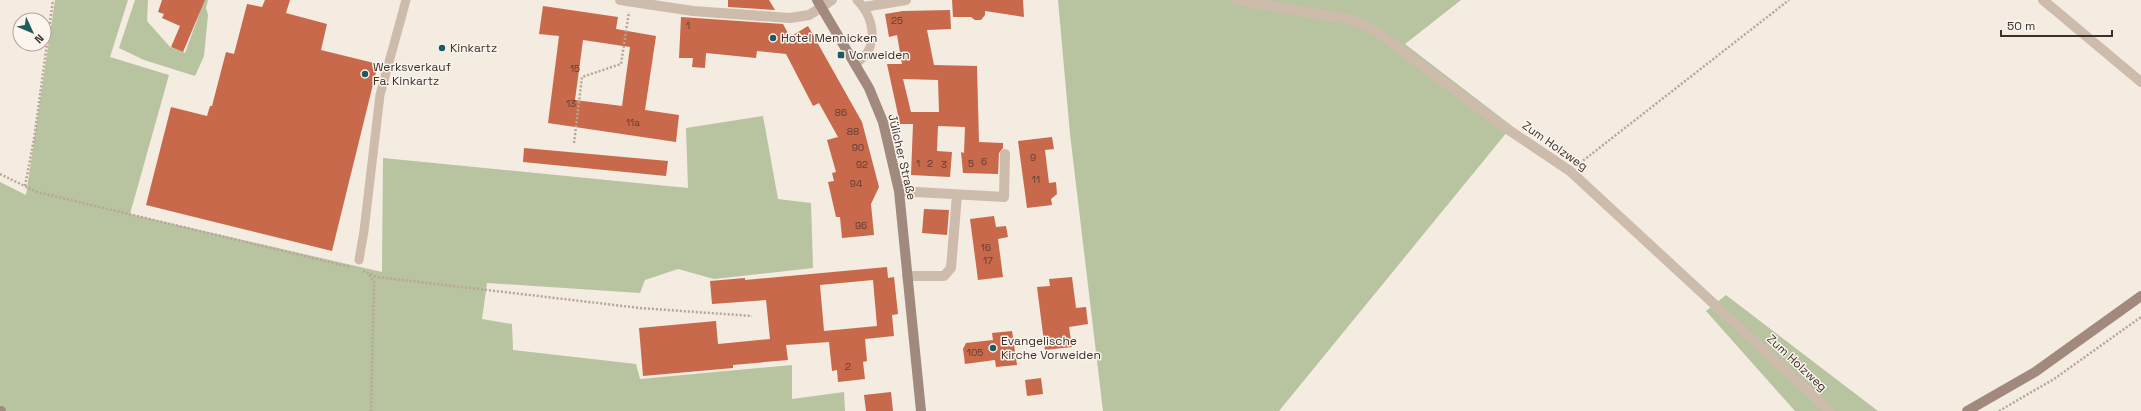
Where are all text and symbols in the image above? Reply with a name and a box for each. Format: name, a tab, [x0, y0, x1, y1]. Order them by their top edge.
north arrow	[12, 12, 52, 52]
scale bar	[2001, 12, 2112, 38]
house number: 25	[891, 14, 903, 27]
text: 50 m	[2007, 18, 2035, 34]
house number: 1	[686, 19, 690, 32]
place label: Hotel Mennicken	[781, 30, 877, 46]
text: N	[32, 31, 47, 46]
marker: Hotel Mennicken	[768, 33, 778, 43]
place label: Kinkartz	[450, 40, 497, 56]
marker: Kinkartz	[437, 43, 447, 53]
place label: Vorweiden	[849, 47, 910, 63]
marker: Vorweiden	[836, 50, 846, 60]
place label: Werksverkauf Fa. Kinkartz	[373, 59, 451, 89]
house number: 15	[570, 62, 580, 75]
marker: Werksverkauf Fa. Kinkartz	[360, 69, 370, 79]
house number: 13	[566, 97, 576, 110]
house number: 86	[835, 106, 847, 119]
street label: Jülicher Straße	[884, 112, 920, 202]
house number: 11a	[626, 116, 640, 129]
street label: Zum Holzweg	[1519, 118, 1591, 174]
house number: 88	[847, 125, 859, 138]
house number: 90	[852, 141, 864, 154]
house number: 9	[1030, 151, 1036, 164]
house number: 6	[981, 155, 987, 168]
house number: 1	[916, 157, 920, 170]
house number: 2	[927, 157, 933, 170]
house number: 5	[968, 157, 974, 170]
house number: 92	[856, 158, 868, 171]
house number: 3	[941, 158, 947, 171]
house number: 11	[1032, 173, 1040, 186]
house number: 94	[850, 177, 862, 190]
house number: 96	[855, 219, 867, 232]
house number: 16	[981, 241, 991, 254]
house number: 17	[983, 254, 993, 267]
street label: Zum Holzweg	[1764, 331, 1830, 395]
place label: Evangelische Kirche Vorweiden	[1001, 333, 1101, 363]
marker: Evangelische Kirche Vorweiden	[988, 343, 998, 353]
house number: 105	[967, 346, 983, 359]
house number: 2	[845, 360, 851, 373]

